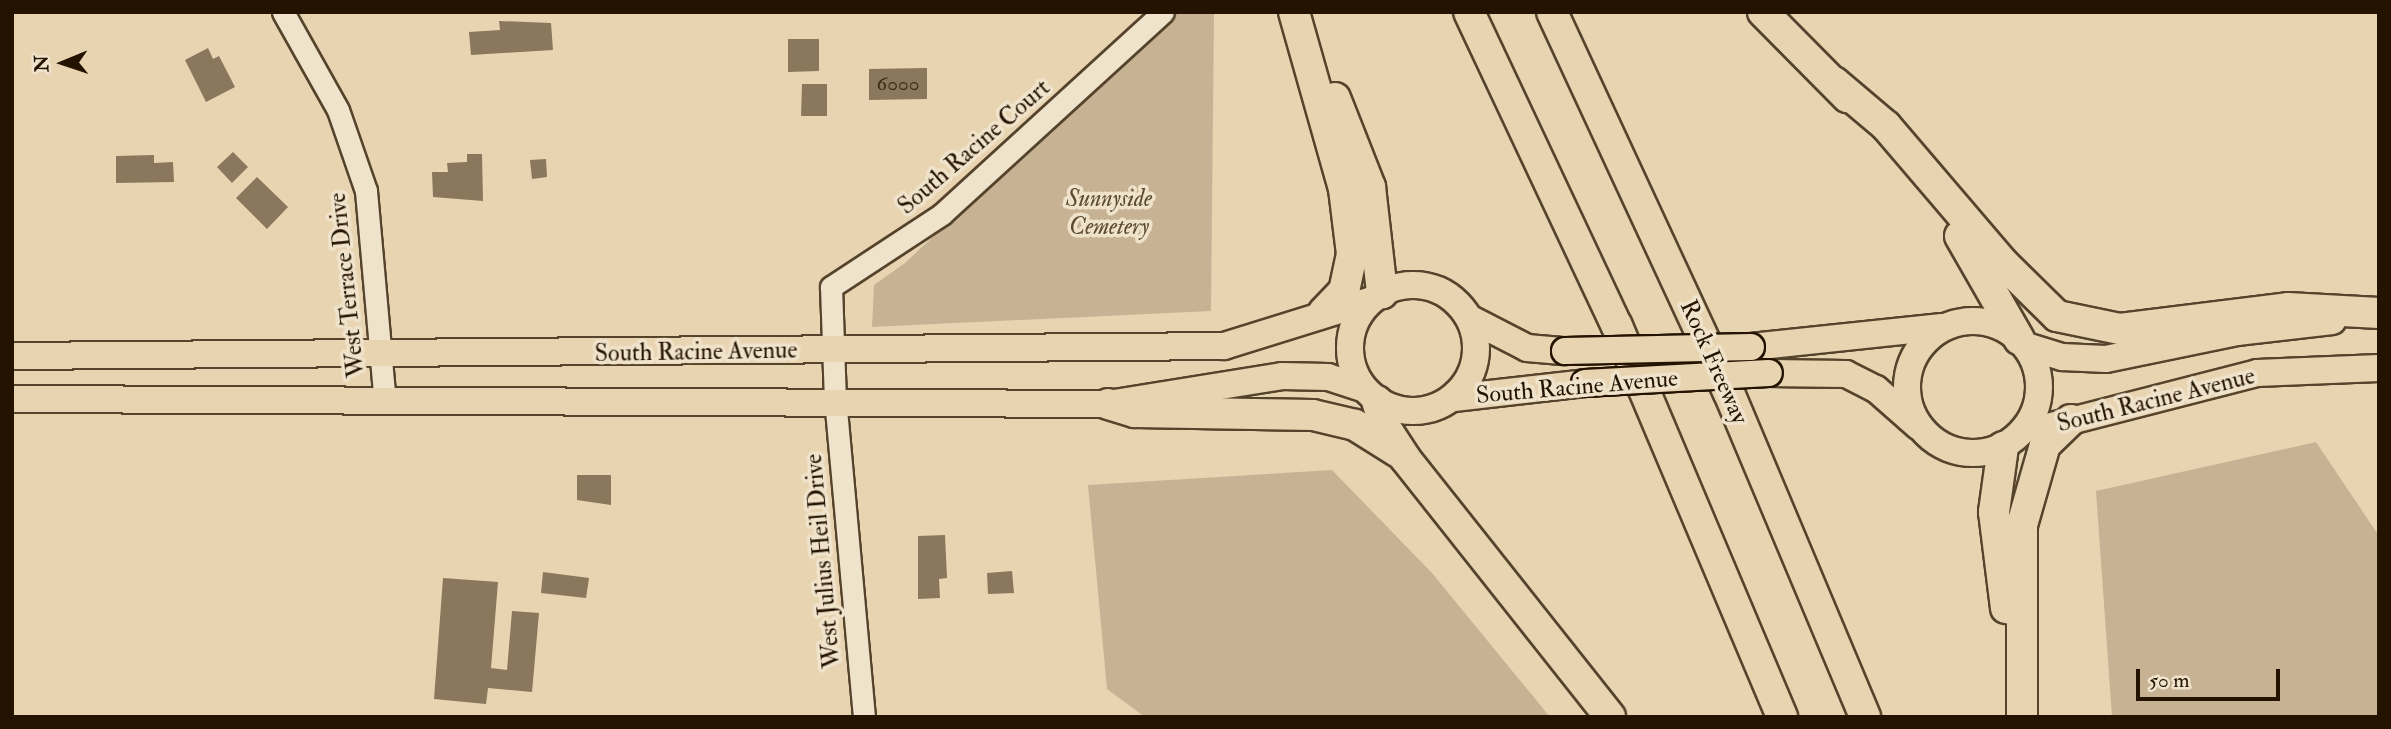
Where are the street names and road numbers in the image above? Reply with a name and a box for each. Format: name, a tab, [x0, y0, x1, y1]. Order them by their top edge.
street label: South Racine Court	[892, 73, 1056, 221]
street label: West Terrace Drive	[323, 191, 371, 379]
street label: Rock Freeway	[1674, 295, 1754, 429]
street label: South Racine Avenue	[594, 336, 798, 368]
street label: South Racine Avenue	[2054, 362, 2258, 438]
street label: South Racine Avenue	[1475, 364, 1679, 410]
street label: West Julius Heil Drive	[799, 453, 847, 669]

